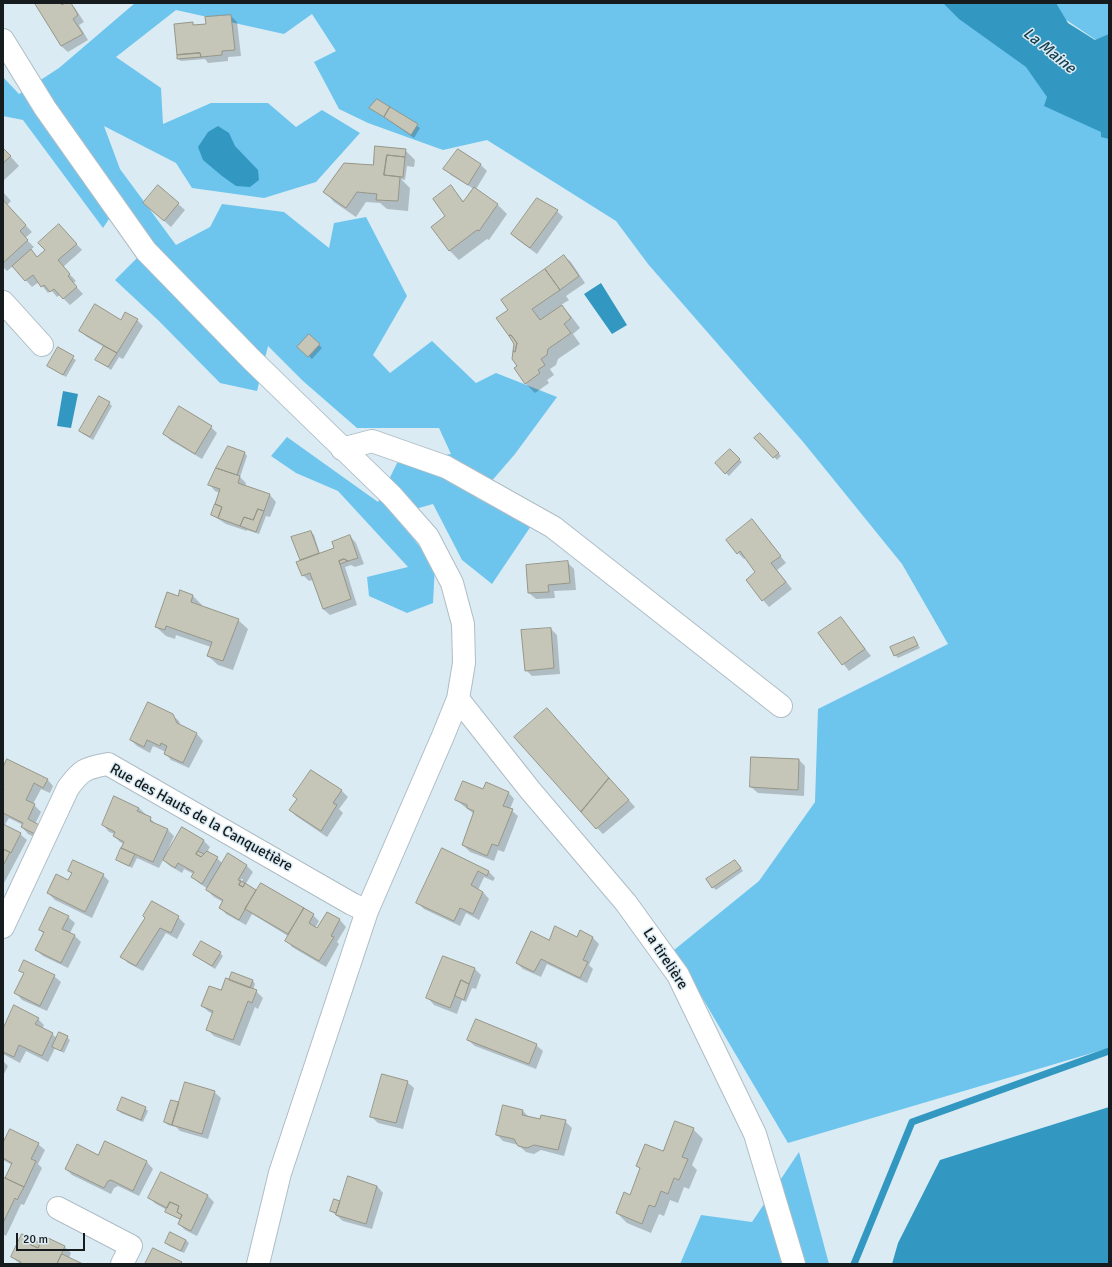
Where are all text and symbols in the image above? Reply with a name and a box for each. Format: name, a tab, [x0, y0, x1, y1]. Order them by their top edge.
water label: La Maine	[1019, 24, 1079, 78]
street label: Rue des Hauts de la Canquetière	[106, 760, 296, 876]
street label: La tirelière	[639, 925, 691, 993]
scale bar	[18, 1225, 87, 1251]
text: 20 m	[23, 1232, 48, 1247]

